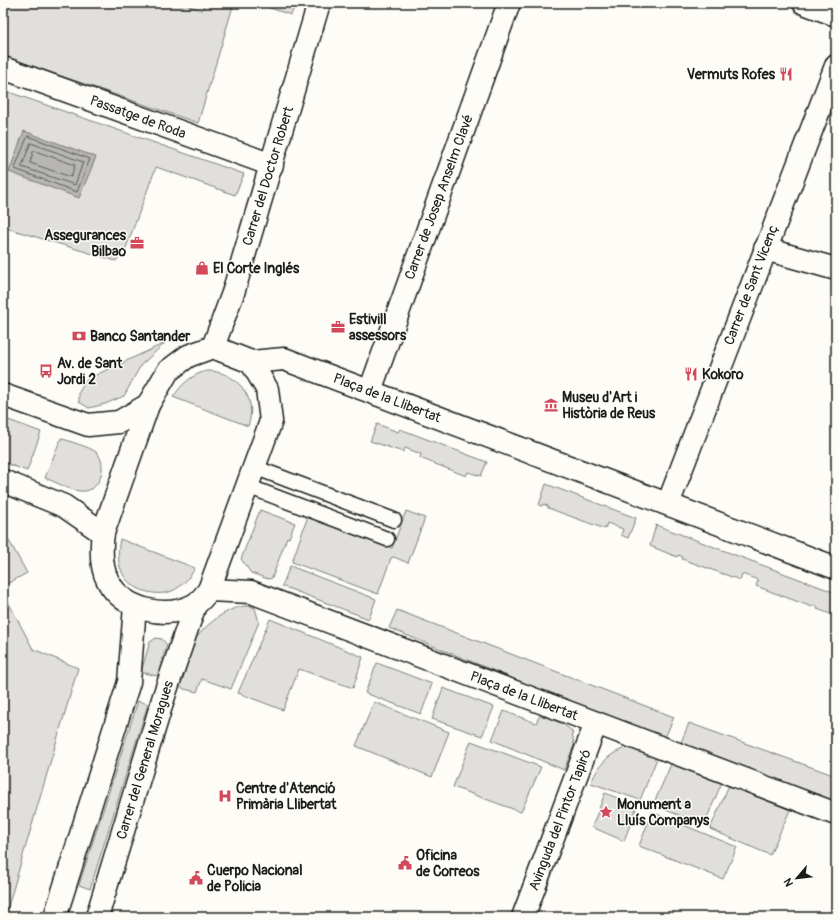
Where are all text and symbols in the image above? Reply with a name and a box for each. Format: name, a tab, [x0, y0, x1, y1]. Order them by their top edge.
place label: Vermuts Rofes	[687, 66, 776, 83]
restaurant icon: Vermuts Rofes	[778, 66, 794, 82]
street label: Passatge de Roda	[88, 92, 188, 142]
street label: Carrer del Doctor Robert	[239, 104, 297, 248]
street label: Carrer de Josep Anselm Clavé	[401, 112, 477, 282]
street label: Carrer de Sant Vicenç	[720, 223, 782, 347]
place label: Assegurances Bilbao	[44, 227, 127, 260]
office icon: Assegurances Bilbao	[129, 235, 145, 251]
shop icon: El Corte Inglés	[194, 260, 210, 276]
place label: El Corte Inglés	[213, 260, 300, 277]
place label: Estivill assessors	[349, 311, 407, 344]
office icon: Estivill assessors	[330, 319, 346, 335]
bank icon: Banco Santander	[71, 328, 87, 344]
place label: Banco Santander	[90, 328, 191, 345]
place label: Av. de Sant Jordi 2	[57, 355, 123, 388]
bus stop icon: Av. de Sant Jordi 2	[38, 363, 54, 379]
restaurant icon: Kokoro	[683, 366, 699, 382]
place label: Kokoro	[702, 366, 744, 383]
street label: Plaça de la Llibertat	[331, 370, 444, 427]
place label: Museu d'Art i Història de Reus	[562, 389, 656, 422]
museum icon: Museu d'Art i Història de Reus	[543, 397, 559, 413]
street label: Plaça de la Llibertat	[468, 668, 581, 725]
street label: Carrer del General Moragues	[113, 678, 177, 841]
street label: Avinguda del Pintor Tapiró	[525, 747, 595, 893]
place label: Centre d'Atenció Primària Llibertat	[236, 780, 337, 813]
hospital icon: Centre d'Atenció Primària Llibertat	[217, 788, 233, 804]
place label: Monument a Lluís Companys	[617, 796, 710, 829]
place icon: Monument a Lluís Companys	[598, 804, 614, 820]
place label: Oficina de Correos	[416, 847, 480, 880]
public building icon: Oficina de Correos	[397, 855, 413, 871]
north arrow	[777, 858, 817, 898]
place label: Cuerpo Nacional de Policia	[207, 862, 302, 895]
public building icon: Cuerpo Nacional de Policia	[188, 870, 204, 886]
text: N	[781, 876, 796, 889]

